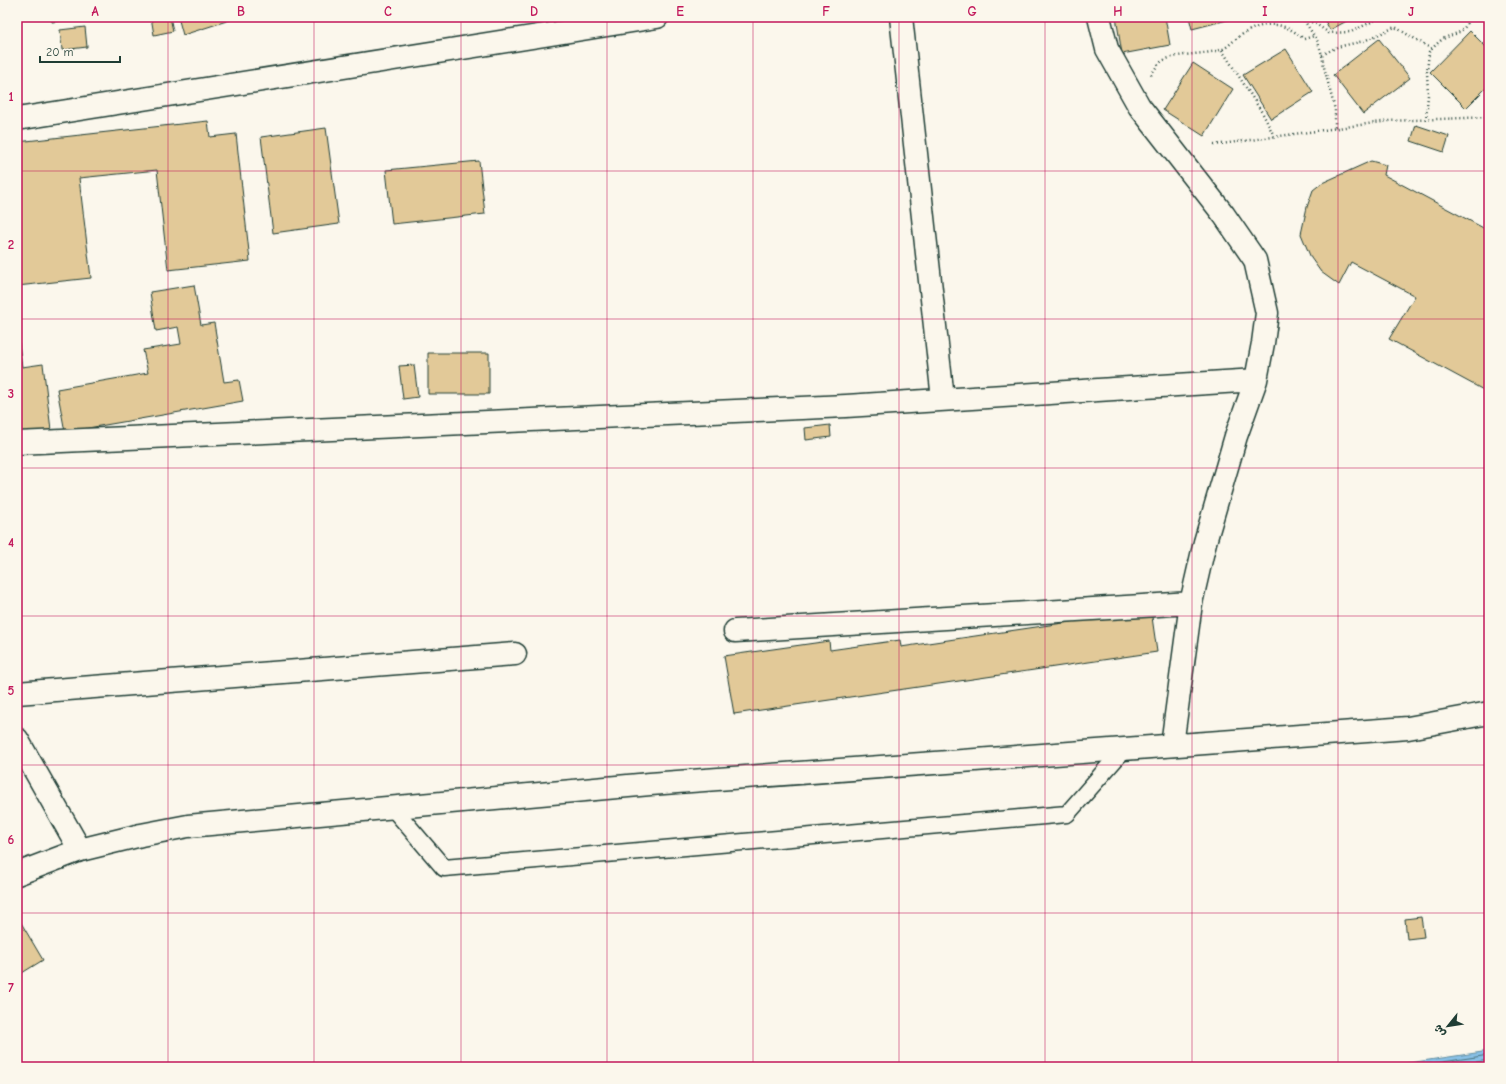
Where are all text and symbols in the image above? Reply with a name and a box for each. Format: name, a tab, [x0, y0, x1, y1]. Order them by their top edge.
text: A	[91, 4, 99, 19]
text: B	[237, 4, 245, 19]
text: C	[384, 4, 392, 19]
text: D	[530, 4, 538, 19]
text: E	[676, 4, 684, 19]
text: F	[822, 4, 830, 19]
text: G	[967, 4, 977, 19]
text: H	[1113, 4, 1123, 19]
text: I	[1262, 4, 1268, 19]
text: J	[1408, 4, 1414, 19]
scale bar	[40, 38, 120, 64]
text: 20 m	[46, 45, 74, 59]
text: 1	[8, 89, 14, 104]
text: 2	[8, 237, 14, 252]
text: 3	[8, 386, 14, 401]
text: 4	[8, 535, 14, 550]
text: 5	[8, 683, 15, 698]
text: 6	[8, 832, 15, 847]
text: 7	[8, 980, 14, 995]
north arrow	[1428, 1006, 1468, 1046]
text: ش	[1431, 1022, 1448, 1039]

